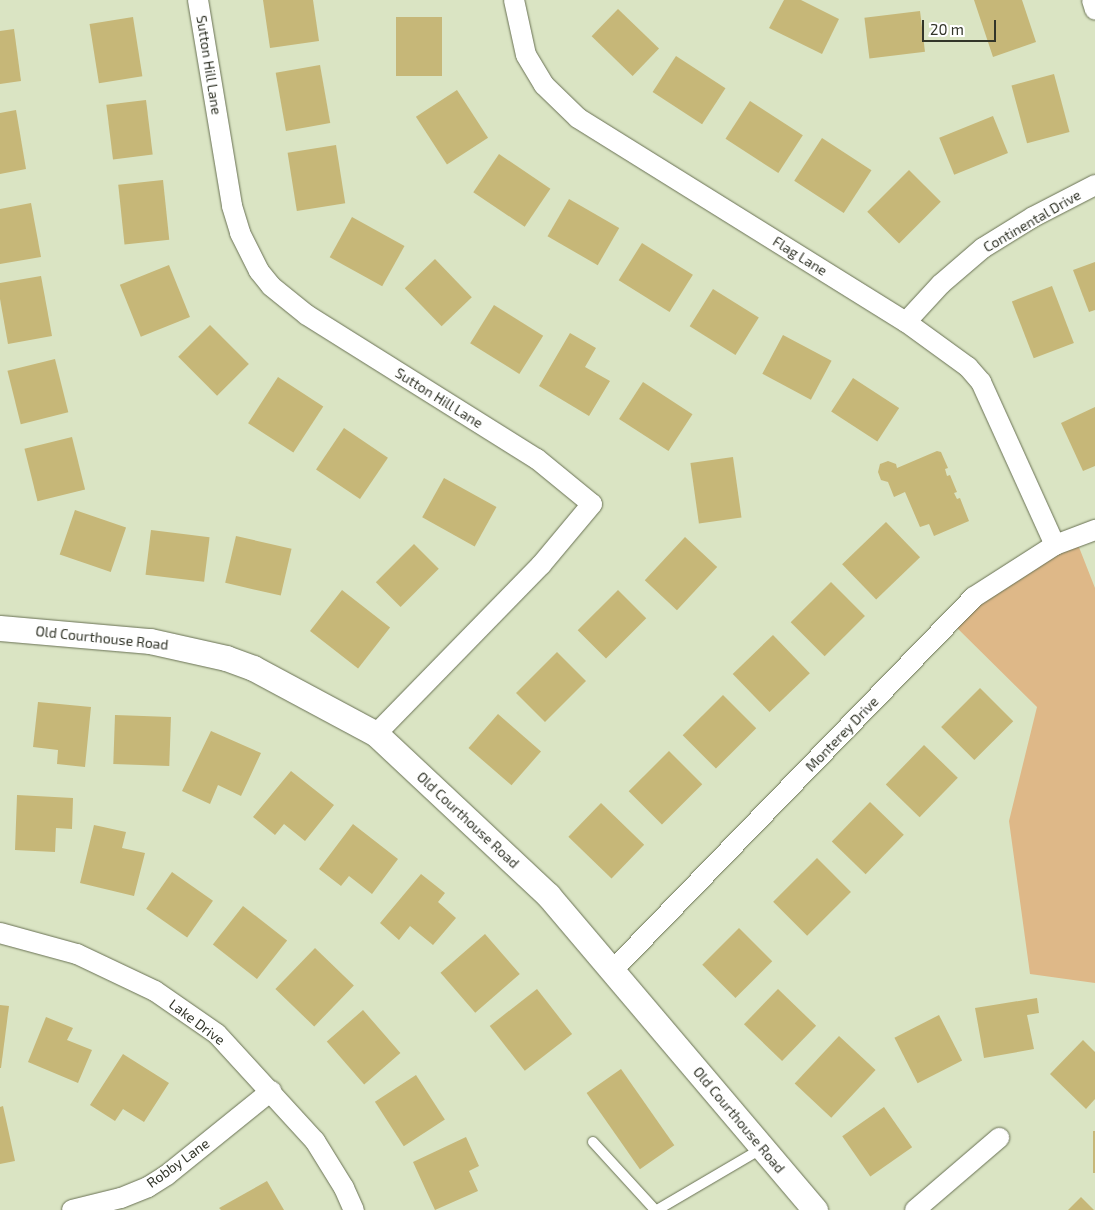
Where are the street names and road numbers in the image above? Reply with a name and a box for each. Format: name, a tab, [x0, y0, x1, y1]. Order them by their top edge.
street label: Sutton Hill Lane	[193, 14, 225, 116]
street label: Continental Drive	[980, 186, 1084, 256]
street label: Flag Lane	[770, 233, 830, 279]
street label: Sutton Hill Lane	[392, 364, 486, 432]
street label: Old Courthouse Road	[35, 623, 169, 653]
street label: Monterey Drive	[802, 693, 882, 775]
street label: Old Courthouse Road	[413, 768, 523, 872]
street label: Lake Drive	[166, 996, 228, 1048]
street label: Old Courthouse Road	[690, 1063, 788, 1177]
street label: Robby Lane	[143, 1135, 213, 1191]

